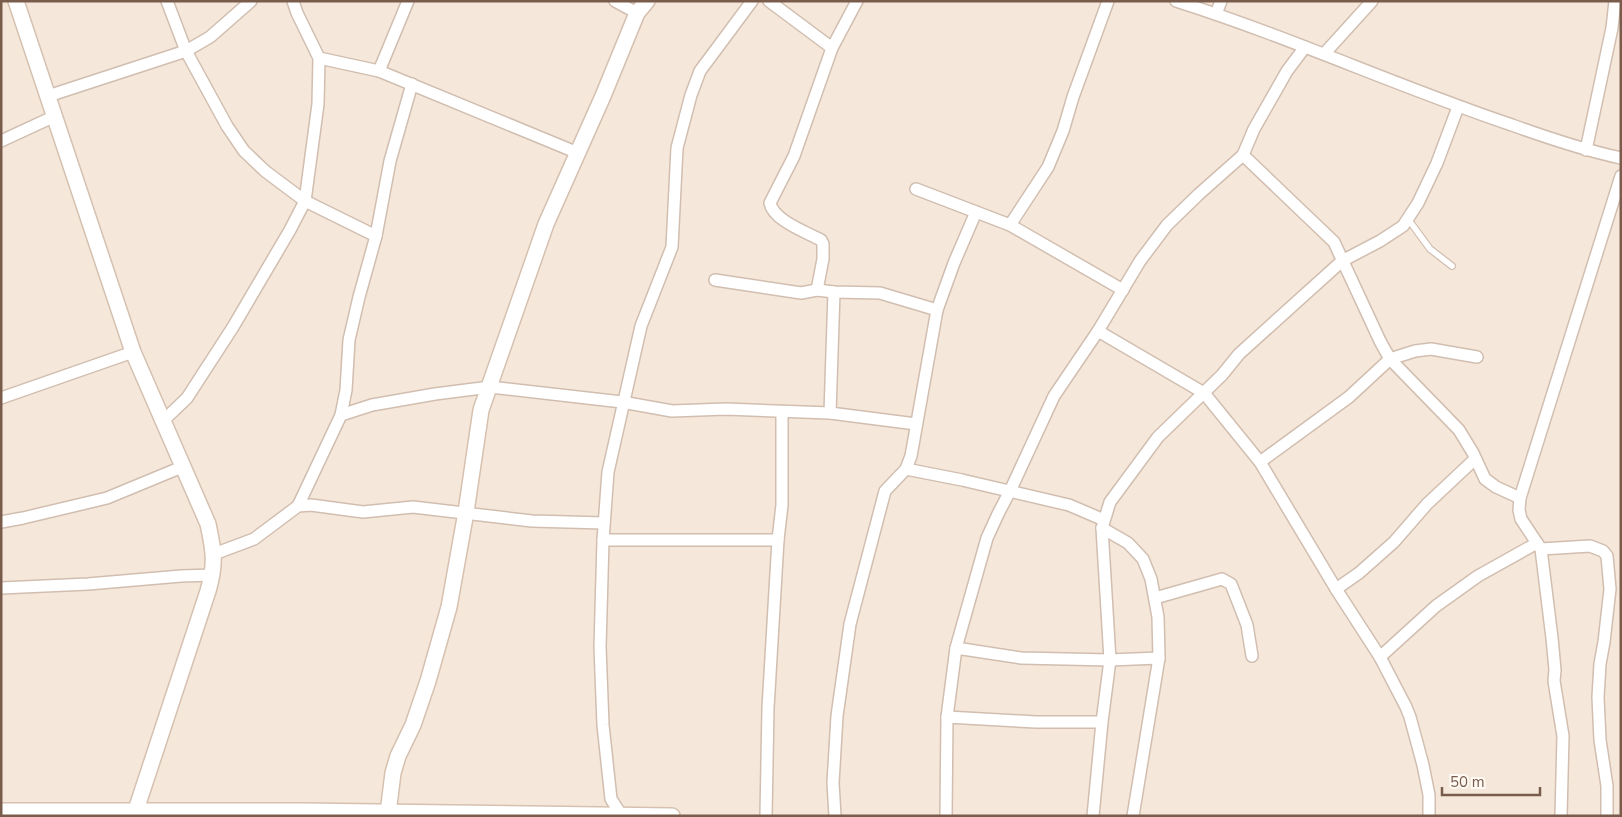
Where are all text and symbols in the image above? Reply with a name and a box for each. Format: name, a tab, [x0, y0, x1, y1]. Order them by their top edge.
scale bar	[1442, 764, 1540, 796]
text: 50 m	[1450, 772, 1485, 792]

